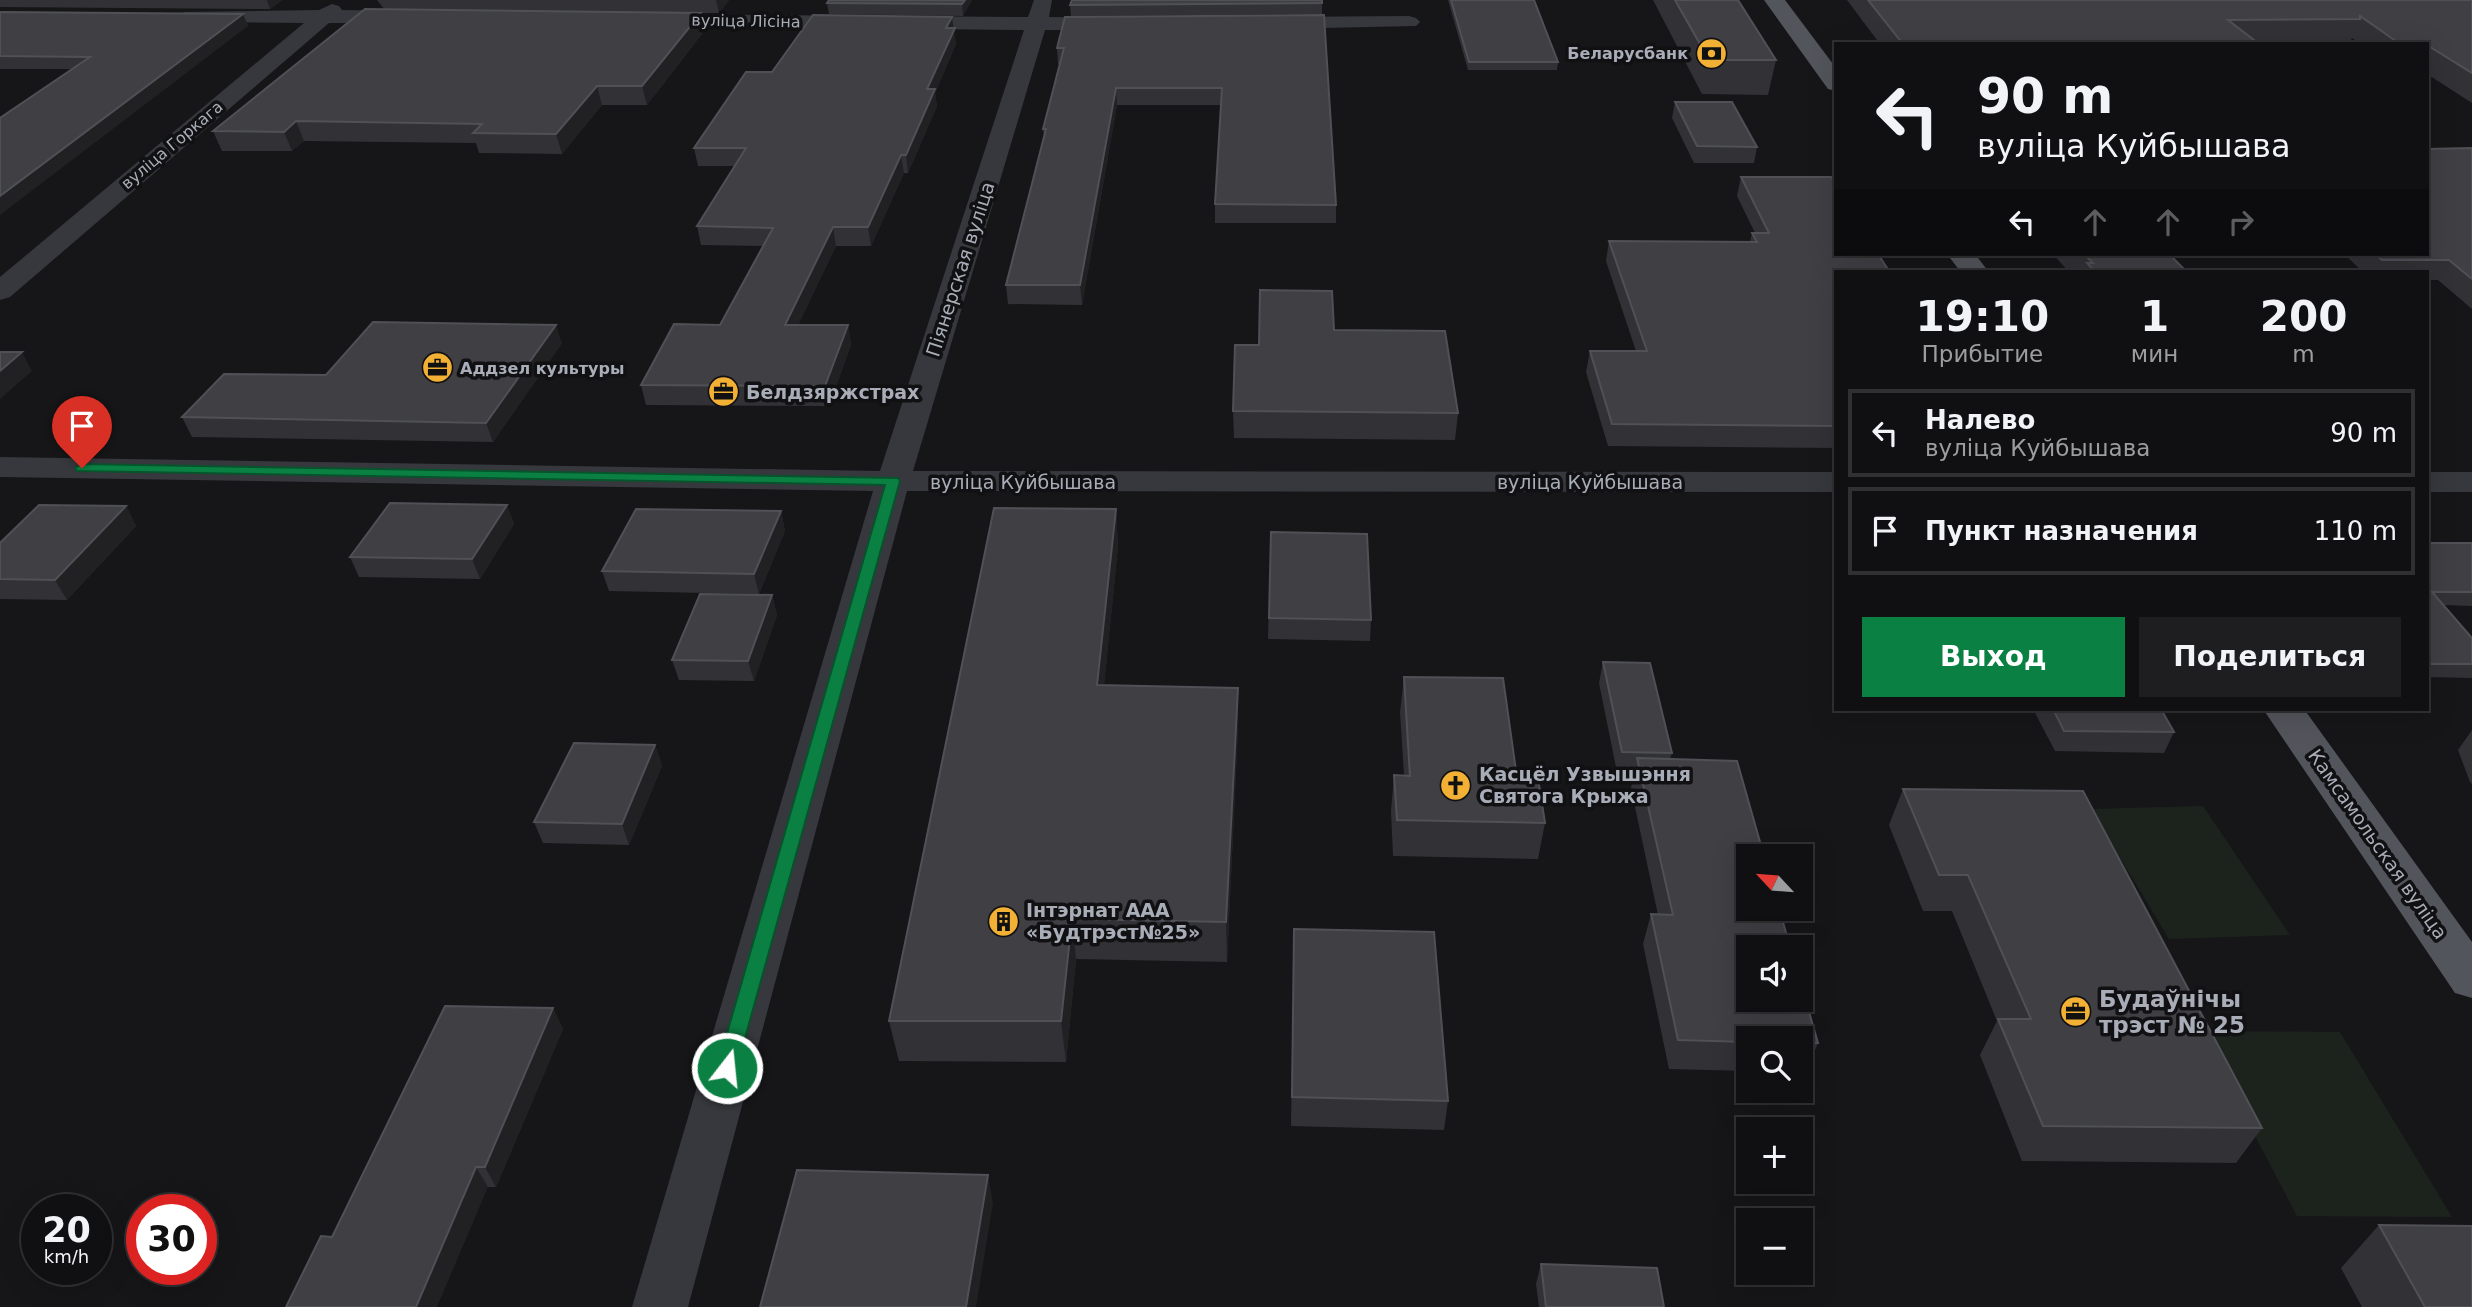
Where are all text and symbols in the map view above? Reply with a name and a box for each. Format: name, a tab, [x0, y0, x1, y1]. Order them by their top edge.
street label: вуліца Лісіна	[691, 11, 801, 31]
bank icon: Беларусбанк	[1694, 36, 1728, 70]
place label: Беларусбанк	[1567, 44, 1688, 63]
text: 90 m	[1977, 68, 2113, 125]
icon: left	[1862, 70, 1953, 161]
street label: вуліца Горкага	[117, 97, 227, 193]
text: вуліца Куйбышава	[1977, 127, 2291, 165]
street label: Піянерская вуліца	[921, 179, 999, 359]
icon: left	[2003, 203, 2041, 241]
icon: ahead	[2076, 203, 2114, 241]
icon: ahead	[2149, 203, 2187, 241]
icon: right	[2222, 203, 2260, 241]
text: 19:10	[1916, 292, 2049, 341]
text: 1	[2140, 292, 2169, 341]
text: 200	[2260, 292, 2347, 341]
text: Прибытие	[1922, 341, 2043, 367]
text: мин	[2131, 341, 2178, 367]
text: m	[2292, 341, 2315, 367]
office icon: Аддзел культуры	[420, 351, 454, 385]
place label: Аддзел культуры	[460, 359, 624, 378]
office icon: Белдзяржстрах	[706, 375, 740, 409]
place label: Белдзяржстрах	[746, 381, 919, 403]
pin	[52, 396, 112, 468]
text: Налево	[1925, 405, 2035, 435]
icon: arrive	[63, 407, 101, 445]
icon: left	[1866, 414, 1904, 452]
text: 90 m	[2330, 418, 2397, 448]
text: вуліца Куйбышава	[1925, 435, 2150, 461]
street label: вуліца Куйбышава	[930, 471, 1116, 493]
street label: вуліца Куйбышава	[1497, 471, 1683, 493]
icon: arrive	[1866, 512, 1904, 550]
text: Пункт назначения	[1925, 516, 2198, 546]
text: 110 m	[2314, 516, 2397, 546]
button: Выход	[1862, 617, 2125, 697]
button: Поделиться	[2139, 617, 2401, 697]
street label: Камсамольская вуліца	[2304, 745, 2452, 943]
place label: Касцёл Узвышэння Святога Крыжа	[1479, 763, 1691, 807]
church icon: Касцёл Узвышэння Святога Крыжа	[1439, 768, 1473, 802]
north arrow	[1736, 844, 1813, 920]
map controls	[1736, 844, 1813, 1285]
place label: Інтэрнат ААА «Будтрэст№25»	[1026, 899, 1200, 943]
building icon: Інтэрнат ААА «Будтрэст№25»	[986, 904, 1020, 938]
button: sound	[1736, 935, 1813, 1012]
place label: Будаўнічы трэст № 25	[2099, 986, 2245, 1038]
office icon: Будаўнічы трэст № 25	[2059, 995, 2093, 1029]
button: search	[1736, 1026, 1813, 1103]
position arrow	[690, 1031, 764, 1105]
button: +	[1736, 1117, 1813, 1194]
speed limit sign: 30	[126, 1194, 217, 1285]
button: −	[1736, 1208, 1813, 1285]
text: 20	[42, 1210, 91, 1250]
text: km/h	[44, 1246, 89, 1267]

